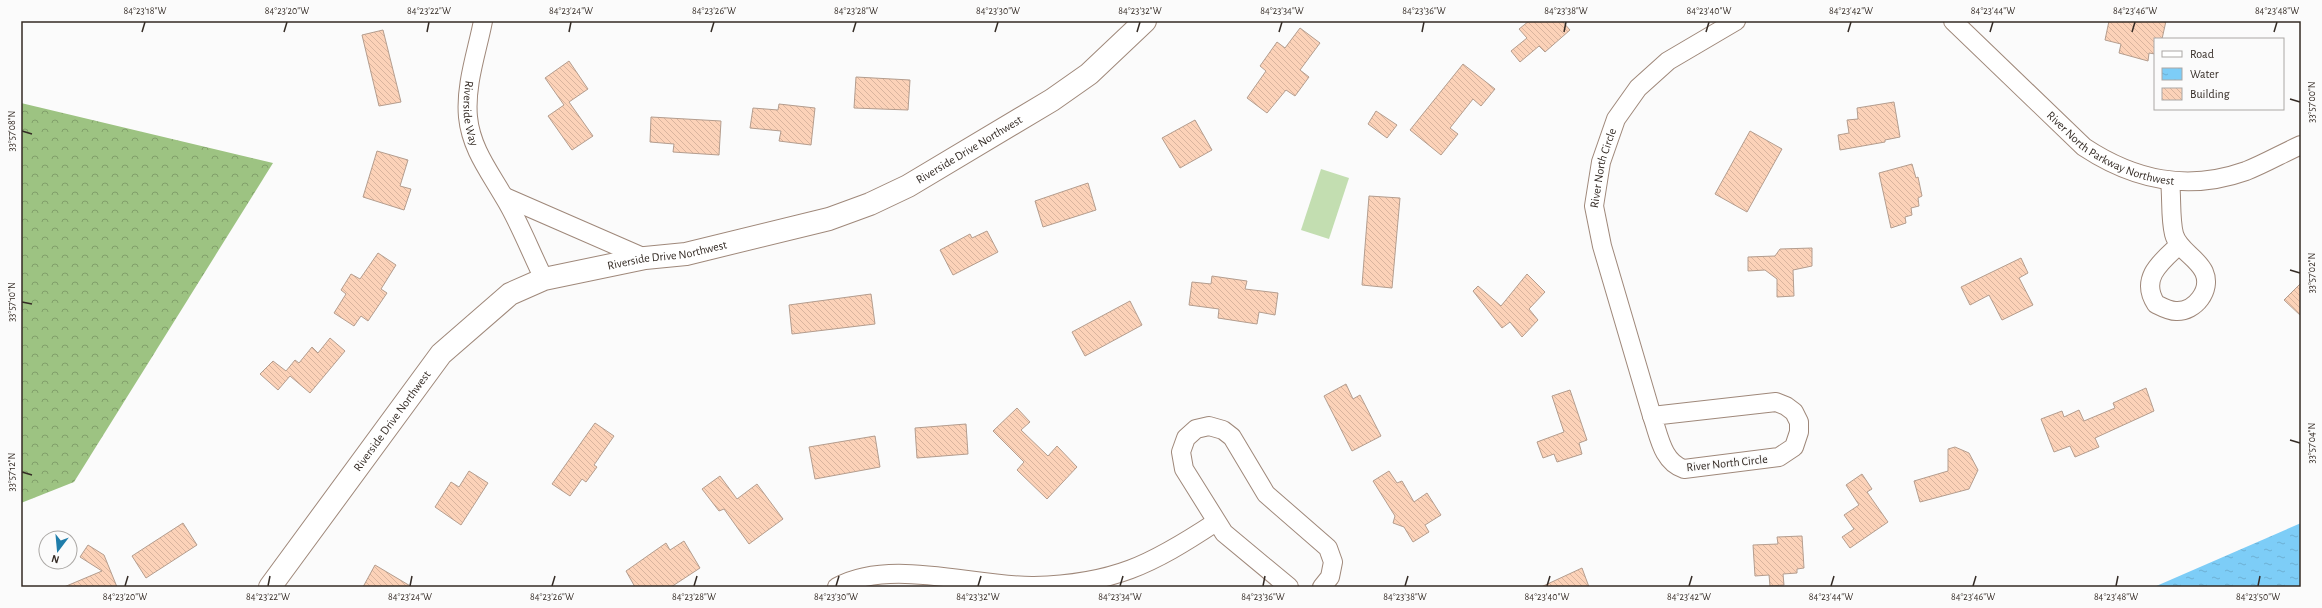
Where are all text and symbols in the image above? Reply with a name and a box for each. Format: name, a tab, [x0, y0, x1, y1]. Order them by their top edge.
text: 84°23'18"W	[124, 6, 166, 16]
text: 84°23'20"W	[265, 6, 309, 16]
text: 84°23'22"W	[407, 6, 451, 16]
text: 84°23'24"W	[549, 6, 593, 16]
text: 84°23'26"W	[692, 6, 736, 16]
text: 84°23'28"W	[834, 6, 878, 16]
text: 84°23'30"W	[976, 6, 1020, 16]
text: 84°23'32"W	[1118, 6, 1162, 16]
text: 84°23'34"W	[1260, 6, 1304, 16]
text: 84°23'36"W	[1402, 6, 1446, 16]
text: 84°23'38"W	[1544, 6, 1588, 16]
text: 84°23'40"W	[1687, 6, 1731, 16]
text: 84°23'42"W	[1829, 6, 1873, 16]
text: 84°23'44"W	[1971, 6, 2015, 16]
text: 84°23'46"W	[2113, 6, 2157, 16]
text: 84°23'48"W	[2255, 6, 2299, 16]
legend	[2154, 38, 2284, 110]
text: Road	[2190, 48, 2214, 60]
text: Water	[2190, 68, 2219, 80]
street label: Riverside Way	[462, 80, 481, 148]
text: 33°57'00"N	[2307, 81, 2317, 123]
text: Building	[2190, 88, 2230, 100]
street label: River North Parkway Northwest	[2045, 109, 2175, 187]
text: 33°57'08"N	[7, 111, 17, 151]
street label: Riverside Drive Northwest	[914, 113, 1024, 186]
street label: River North Circle	[1588, 127, 1618, 209]
street label: Riverside Drive Northwest	[606, 238, 728, 272]
text: 33°57'02"N	[2307, 253, 2317, 293]
text: 33°57'10"N	[7, 282, 17, 322]
street label: Riverside Drive Northwest	[351, 368, 433, 473]
text: 33°57'04"N	[2307, 423, 2317, 463]
text: 33°57'12"N	[7, 453, 17, 491]
street label: River North Circle	[1686, 453, 1768, 473]
north arrow	[38, 530, 78, 570]
text: N	[50, 553, 61, 565]
text: 84°23'20"W	[103, 592, 147, 602]
text: 84°23'22"W	[246, 592, 290, 602]
text: 84°23'24"W	[388, 592, 432, 602]
text: 84°23'26"W	[530, 592, 574, 602]
text: 84°23'28"W	[672, 592, 716, 602]
text: 84°23'30"W	[814, 592, 858, 602]
text: 84°23'32"W	[956, 592, 1000, 602]
text: 84°23'34"W	[1098, 592, 1142, 602]
text: 84°23'36"W	[1241, 592, 1285, 602]
text: 84°23'38"W	[1383, 592, 1427, 602]
text: 84°23'40"W	[1525, 592, 1569, 602]
text: 84°23'42"W	[1667, 592, 1711, 602]
text: 84°23'44"W	[1809, 592, 1853, 602]
text: 84°23'46"W	[1951, 592, 1995, 602]
text: 84°23'48"W	[2094, 592, 2138, 602]
text: 84°23'50"W	[2236, 592, 2280, 602]

